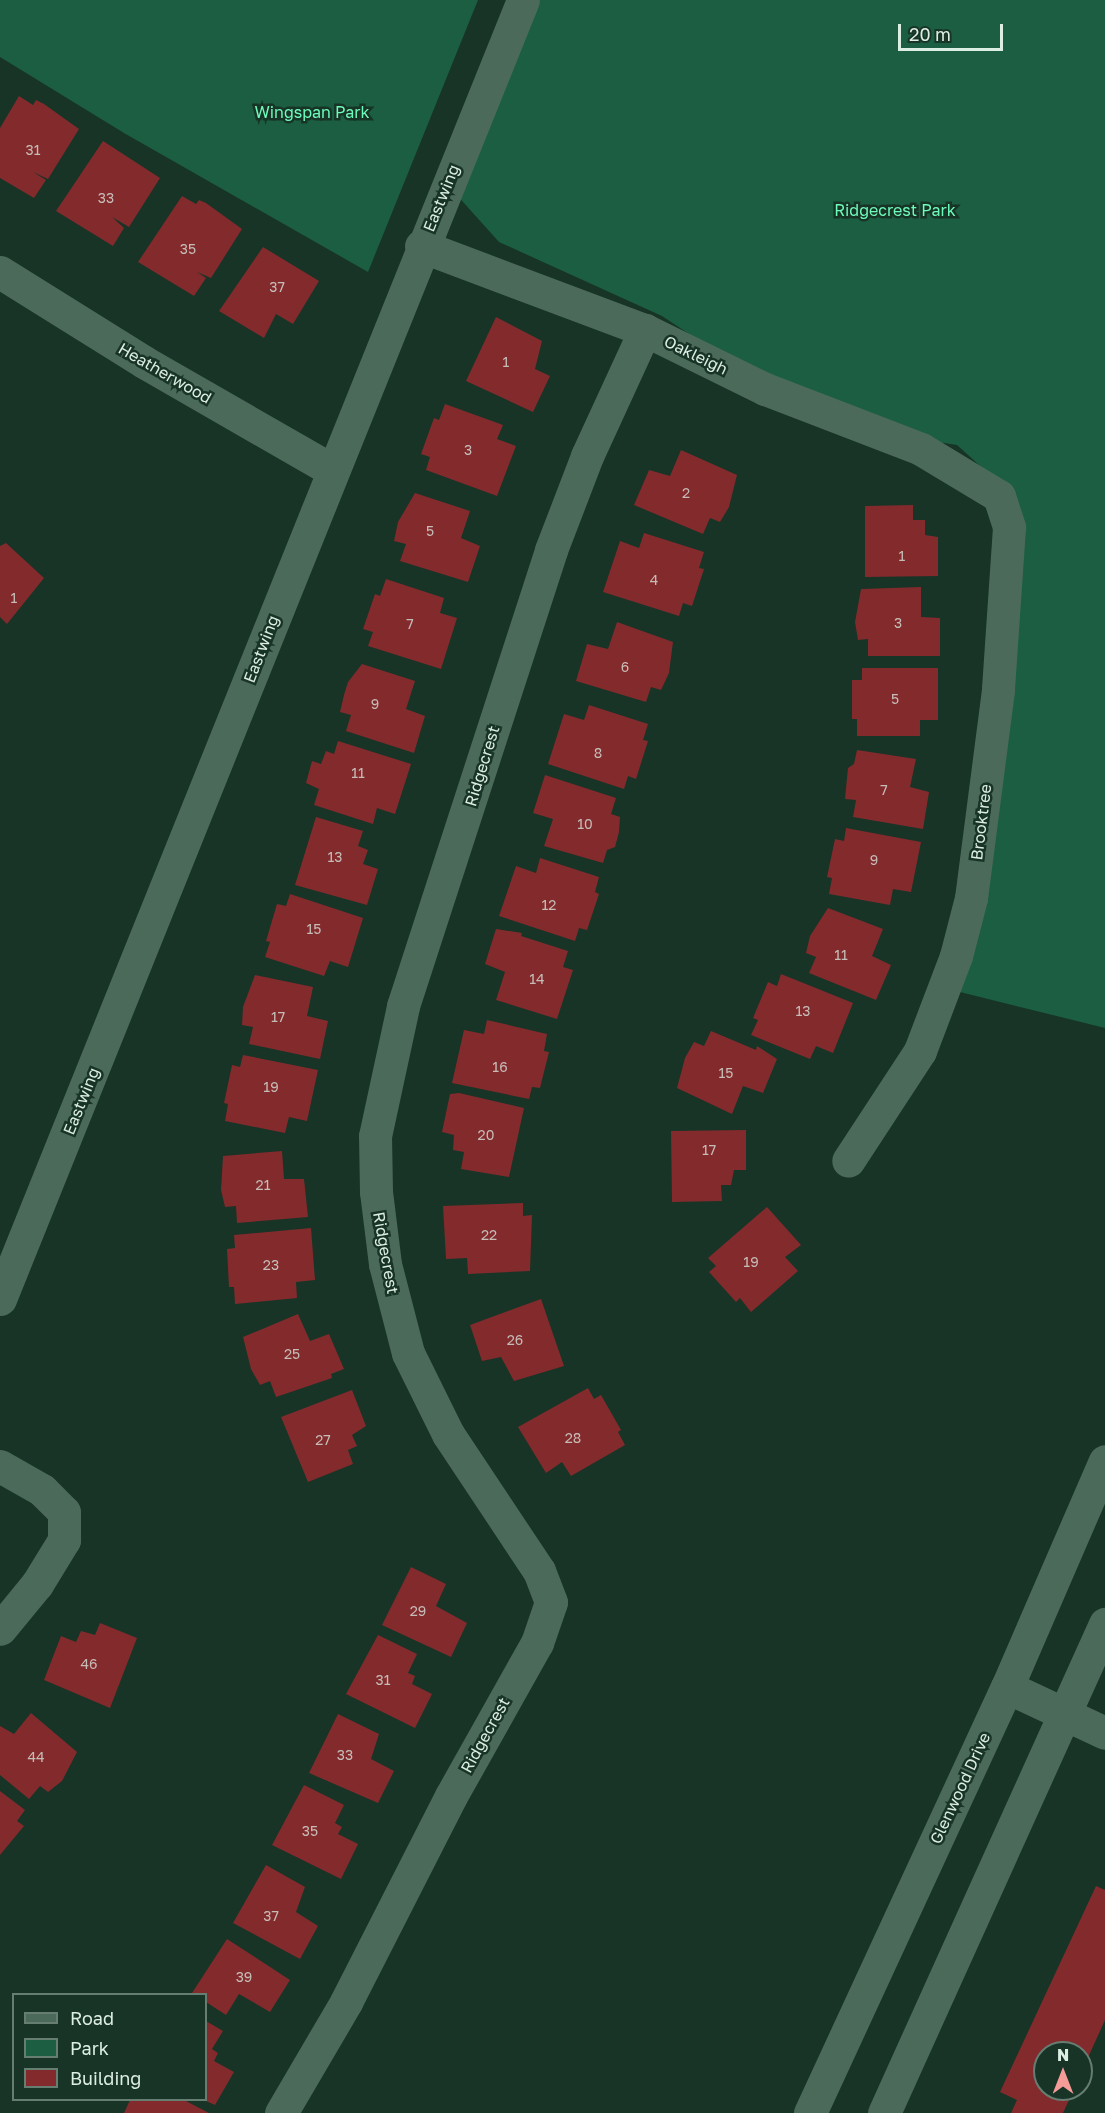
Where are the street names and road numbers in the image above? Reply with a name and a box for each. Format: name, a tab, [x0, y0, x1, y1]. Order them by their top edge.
street label: Eastwing	[419, 162, 463, 234]
street label: Oakleigh	[661, 331, 731, 379]
street label: Heatherwood	[115, 339, 215, 407]
street label: Eastwing	[239, 613, 283, 685]
street label: Ridgecrest	[461, 723, 503, 809]
street label: Brooktree	[967, 783, 995, 861]
street label: Eastwing	[59, 1065, 103, 1137]
street label: Ridgecrest	[369, 1210, 403, 1296]
street label: Ridgecrest	[456, 1694, 514, 1776]
street label: Glenwood Drive	[926, 1729, 994, 1847]

